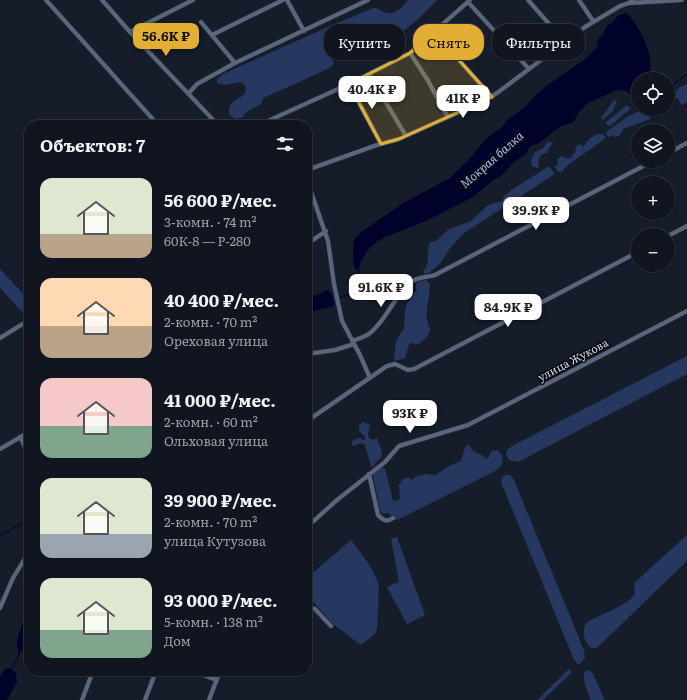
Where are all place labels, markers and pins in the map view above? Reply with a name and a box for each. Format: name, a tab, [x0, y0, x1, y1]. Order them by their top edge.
pin: 56.6K ₽	[129, 23, 203, 57]
pin: 40.4K ₽	[335, 76, 409, 110]
pin: 41K ₽	[435, 85, 491, 119]
pin: 39.9K ₽	[499, 197, 573, 231]
pin: 91.6K ₽	[344, 274, 418, 308]
pin: 84.9K ₽	[471, 294, 545, 328]
pin: 93K ₽	[382, 400, 438, 434]

